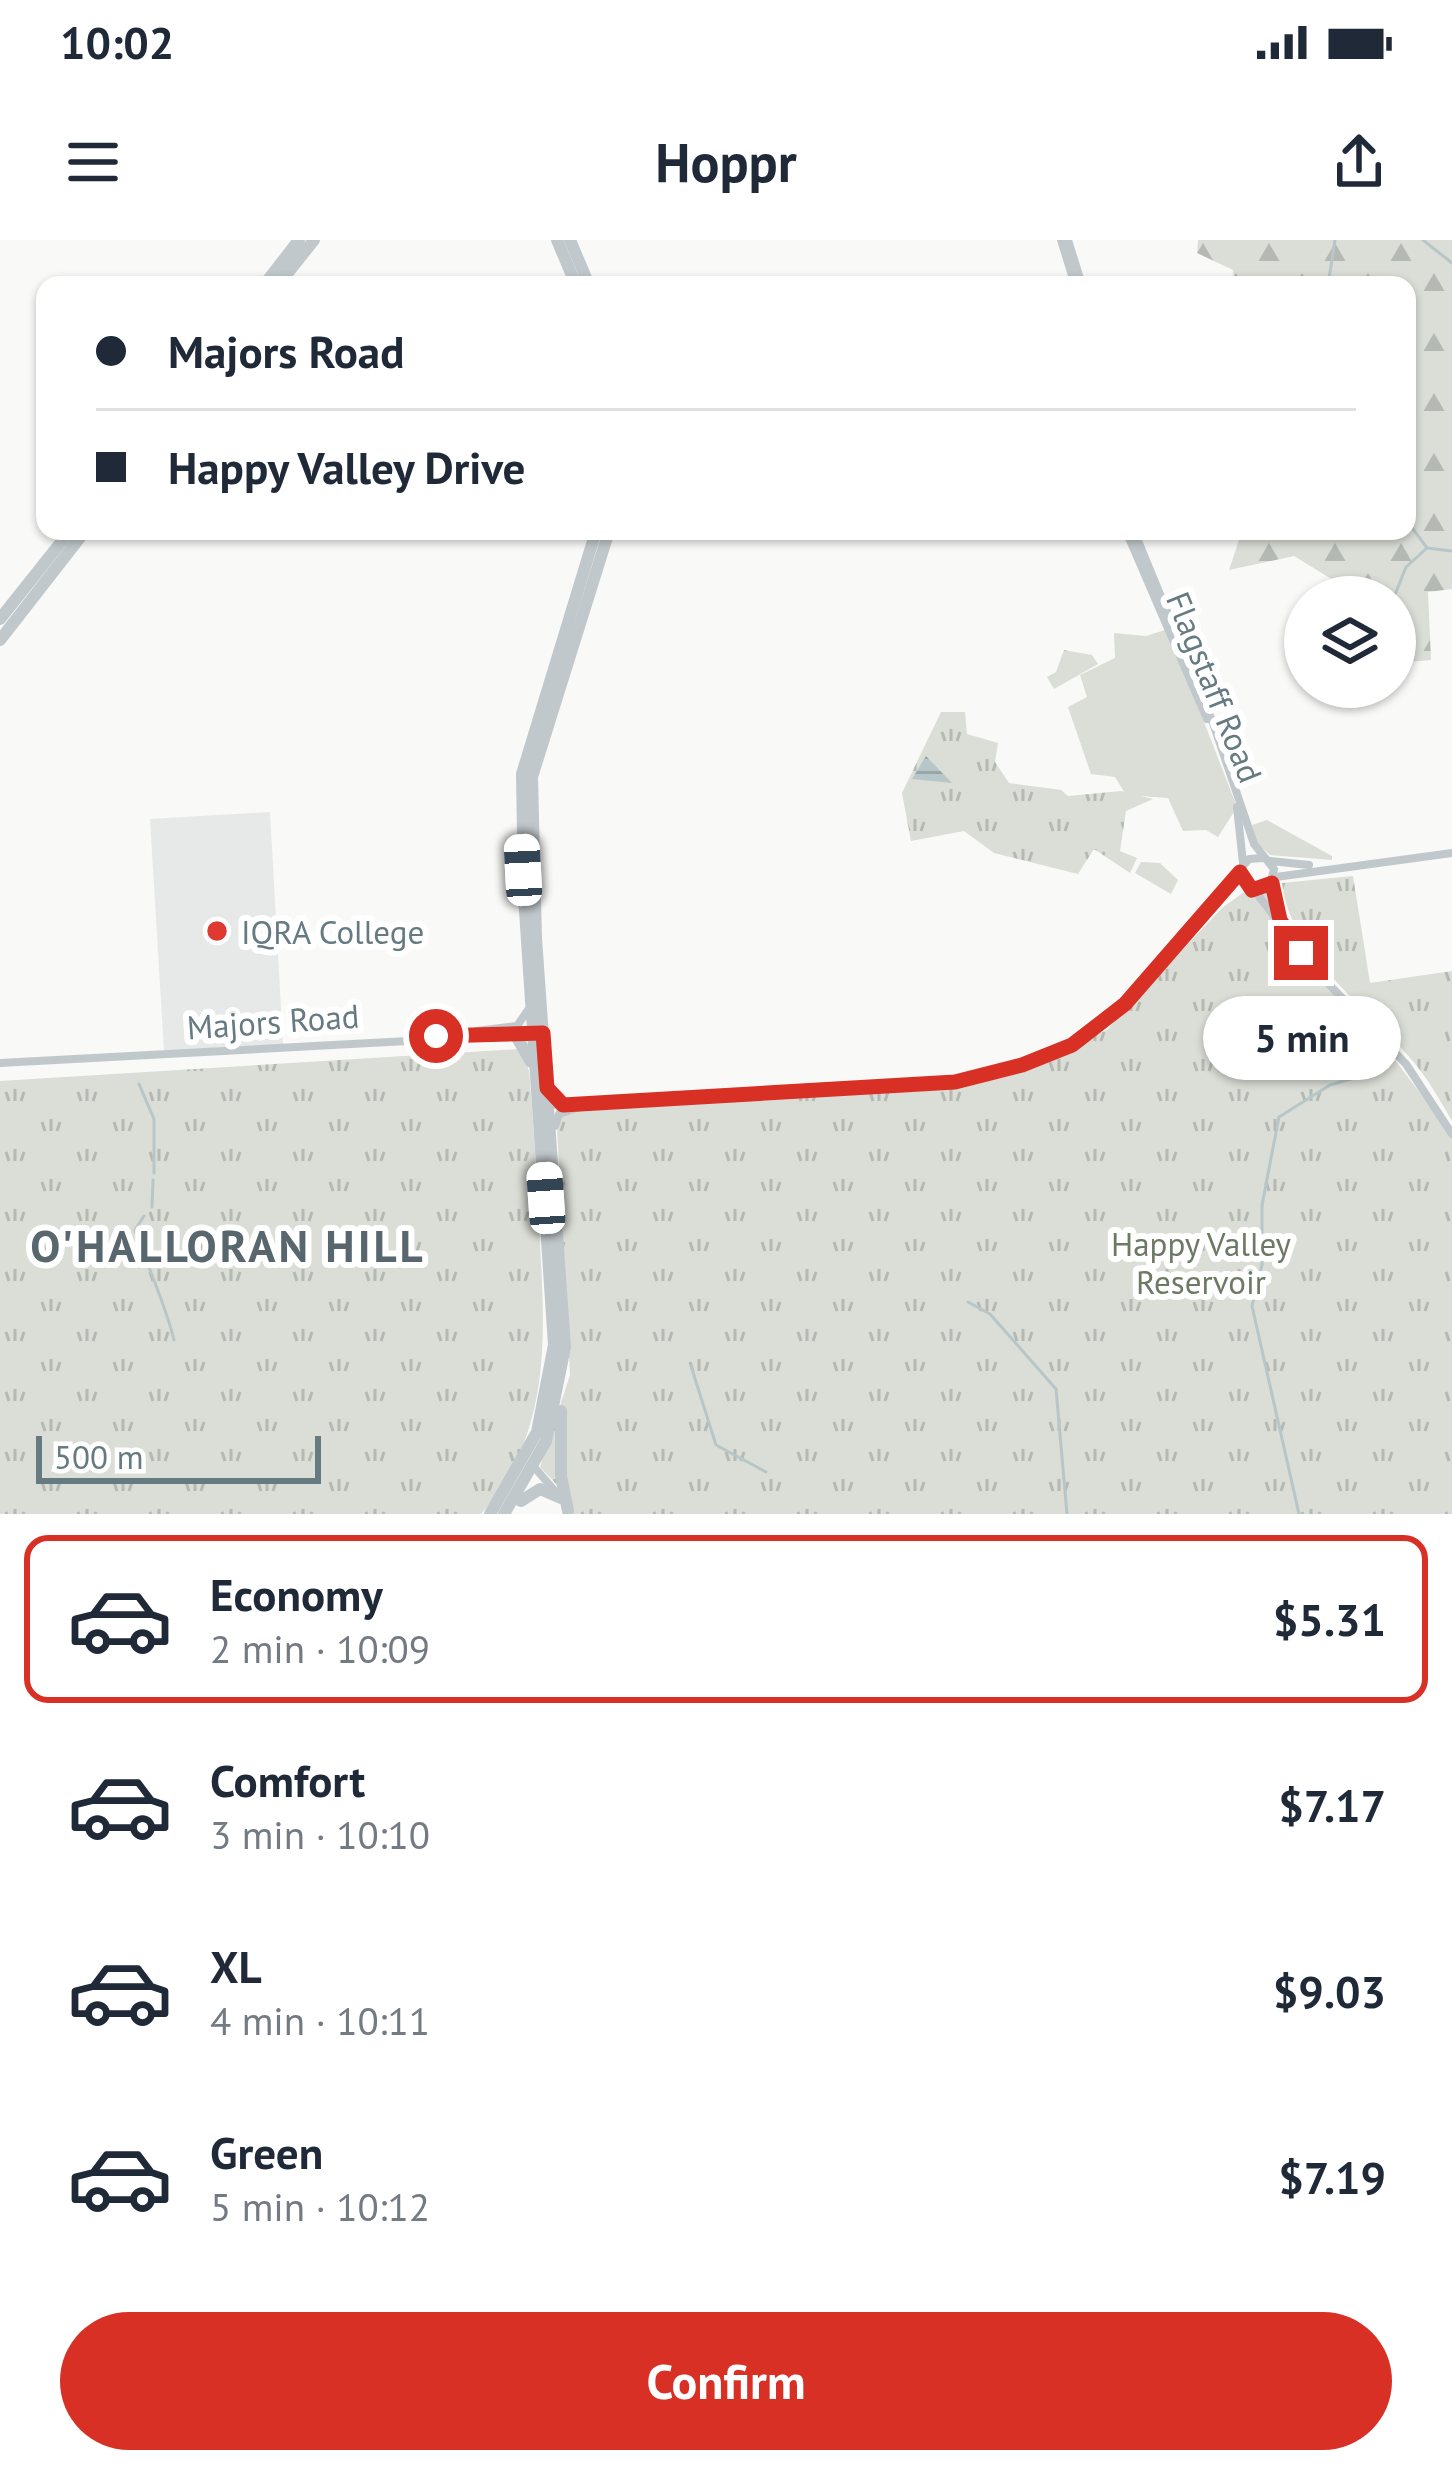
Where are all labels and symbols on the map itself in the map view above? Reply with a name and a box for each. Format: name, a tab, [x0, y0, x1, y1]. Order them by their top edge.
street label: Flagstaff Road	[1157, 585, 1273, 789]
car	[503, 833, 543, 907]
place label: IQRA College	[241, 910, 424, 953]
marker: IQRA College	[204, 918, 230, 944]
route end	[1274, 926, 1328, 980]
street label: Majors Road	[185, 994, 361, 1048]
callout: 5 min	[1202, 995, 1400, 1079]
route start	[409, 1009, 463, 1063]
car	[526, 1161, 566, 1235]
district label: O'HALLORAN HILL	[30, 1216, 426, 1274]
park label: Happy Valley Reservoir	[1111, 1222, 1292, 1303]
scale bar	[36, 1430, 321, 1483]

